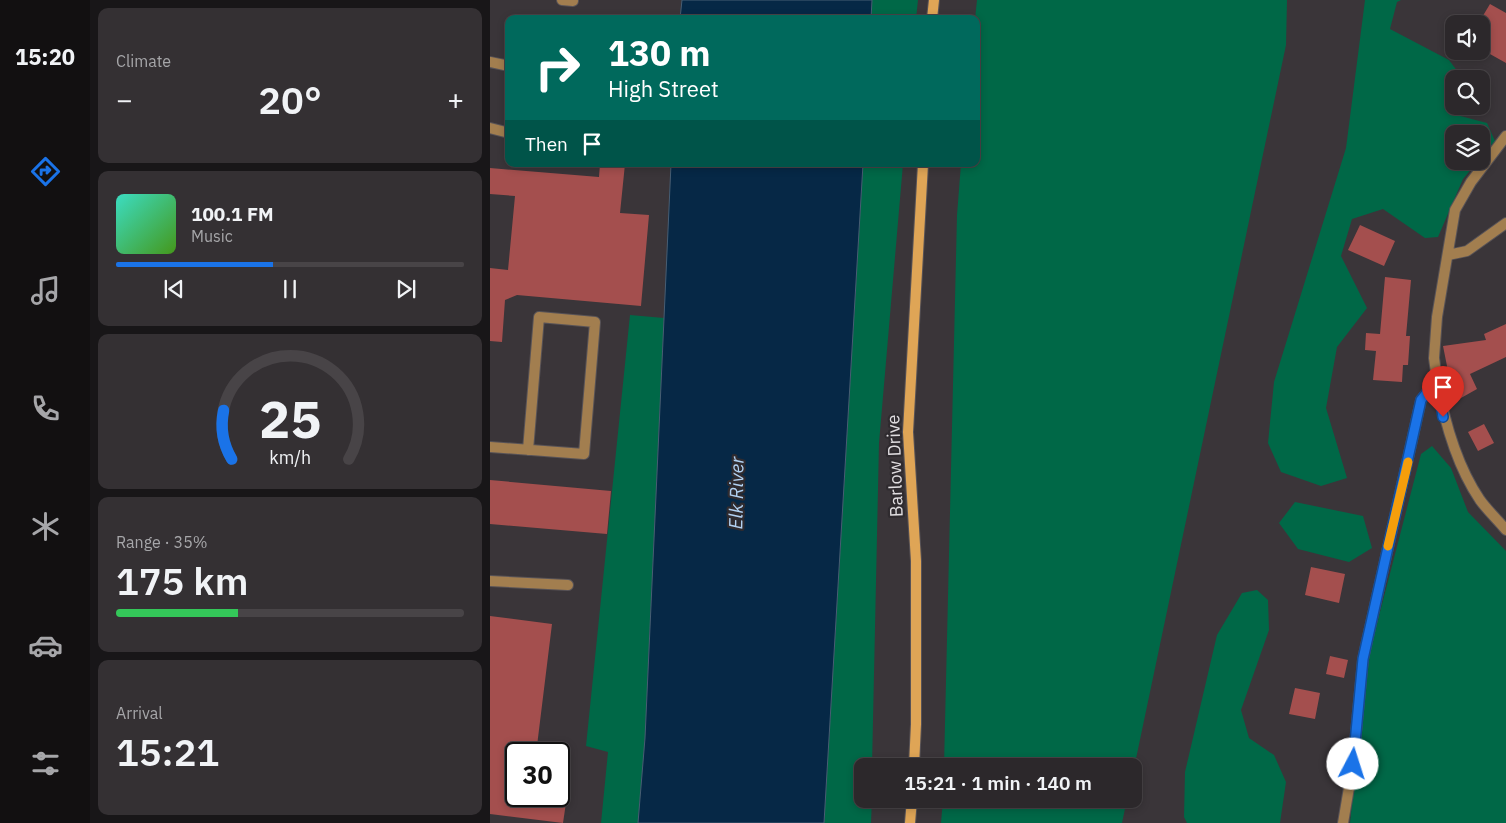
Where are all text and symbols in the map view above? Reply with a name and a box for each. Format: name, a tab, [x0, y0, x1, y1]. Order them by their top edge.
map controls	[1445, 15, 1490, 170]
button: sound	[1445, 15, 1490, 60]
text: 130 m	[608, 30, 711, 76]
icon: right	[525, 35, 590, 100]
text: 15:20	[15, 42, 75, 71]
text: Climate	[116, 51, 171, 71]
button: search	[1445, 70, 1490, 115]
text: High Street	[608, 74, 719, 103]
text: 20°	[258, 75, 322, 124]
text: −	[116, 81, 133, 118]
text: +	[447, 81, 464, 118]
button: layers	[1445, 125, 1490, 170]
icon: arrive	[578, 130, 606, 158]
text: Then	[525, 132, 568, 156]
icon: directions	[28, 154, 63, 189]
text: 100.1 FM	[191, 202, 274, 226]
text: Music	[191, 226, 233, 246]
icon: music	[28, 273, 63, 308]
icon: previous	[160, 275, 188, 303]
icon: pause	[276, 275, 304, 303]
icon: next	[392, 275, 420, 303]
pin	[1422, 366, 1464, 417]
icon: arrive	[1429, 373, 1457, 401]
text: 25	[259, 385, 321, 452]
icon: phone	[28, 391, 63, 426]
street label: Barlow Drive	[881, 414, 908, 518]
text: km/h	[269, 446, 311, 469]
water label: Elk River	[723, 455, 749, 530]
icon: climate	[28, 509, 63, 544]
text: Range · 35%	[116, 532, 208, 552]
text: 175 km	[116, 556, 248, 605]
icon: car	[28, 628, 63, 663]
text: Arrival	[116, 703, 163, 723]
text: 15:21	[116, 727, 219, 776]
position arrow	[1326, 737, 1378, 789]
speed limit sign: 30	[505, 742, 570, 807]
icon: filters	[28, 746, 63, 781]
text: 15:21 · 1 min · 140 m	[904, 771, 1092, 795]

